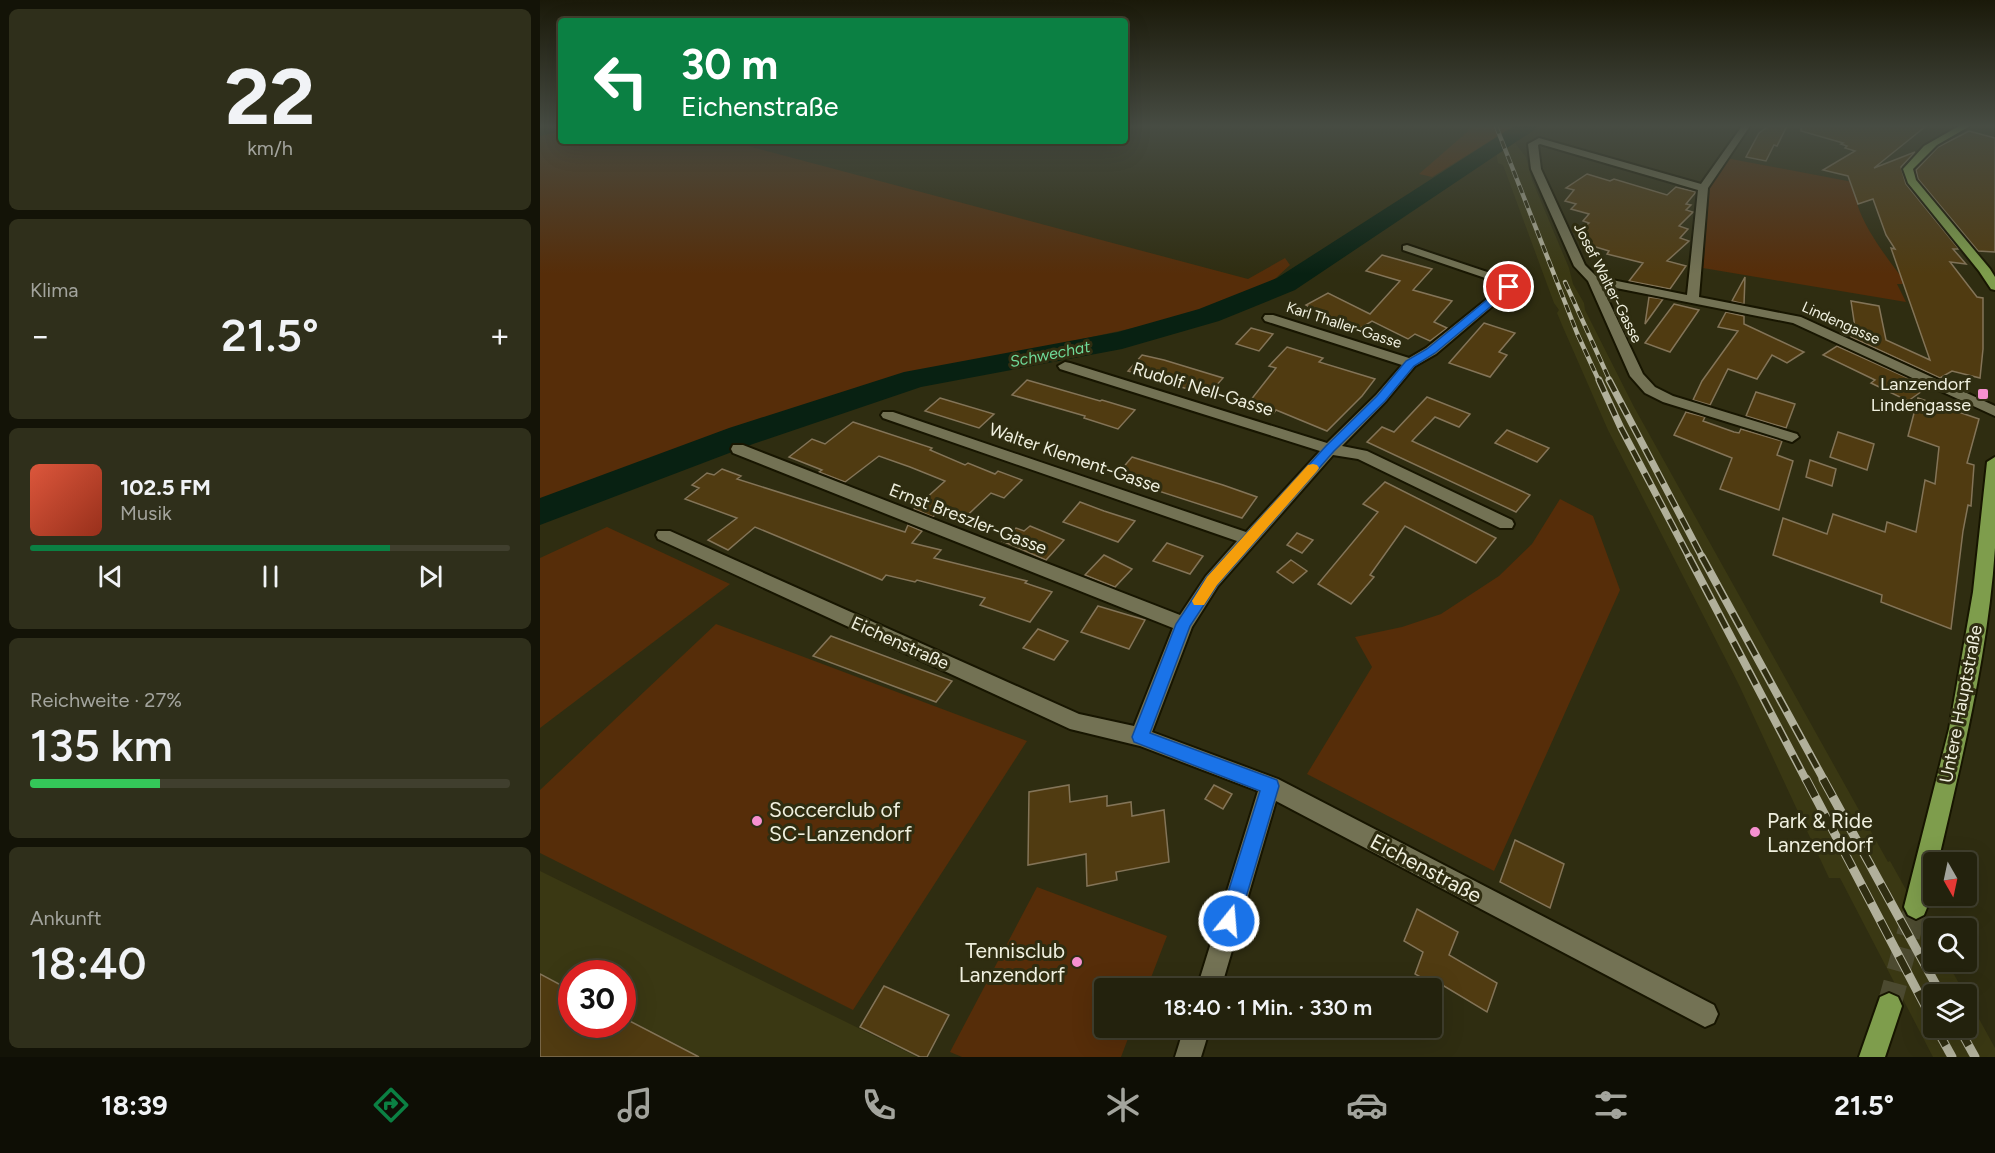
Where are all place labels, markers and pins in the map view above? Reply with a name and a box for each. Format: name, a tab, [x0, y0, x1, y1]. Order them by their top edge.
pin	[1483, 261, 1534, 312]
place label: Lanzendorf Lindengasse	[1871, 373, 1971, 416]
marker: Lanzendorf Lindengasse	[1976, 387, 1990, 401]
place label: Soccerclub of SC-Lanzendorf	[769, 797, 912, 846]
place label: Park & Ride Lanzendorf	[1767, 808, 1873, 857]
marker: Soccerclub of SC-Lanzendorf	[750, 814, 764, 828]
marker: Park & Ride Lanzendorf	[1748, 825, 1762, 839]
place label: Tennisclub Lanzendorf	[959, 938, 1065, 987]
marker: Tennisclub Lanzendorf	[1070, 955, 1084, 969]

